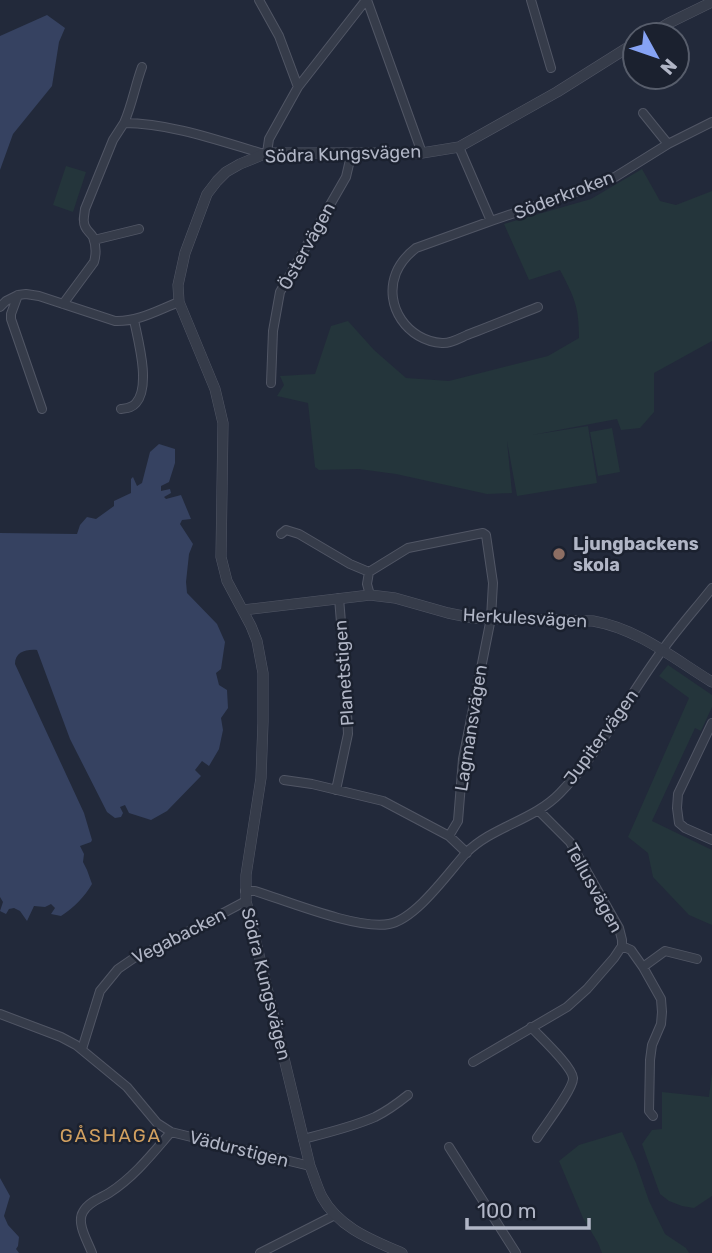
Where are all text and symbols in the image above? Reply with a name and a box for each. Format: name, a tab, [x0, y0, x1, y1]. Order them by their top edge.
north arrow	[621, 21, 691, 91]
text: N	[655, 54, 682, 79]
street label: Södra Kungsvägen	[264, 140, 422, 168]
street label: Söderkroken	[511, 166, 617, 224]
street label: Östervägen	[274, 198, 340, 294]
place label: Ljungbackens skola	[573, 533, 699, 576]
marker: Ljungbackens skola	[551, 546, 567, 562]
street label: Herkulesvägen	[462, 604, 588, 632]
street label: Planetstigen	[329, 619, 359, 727]
street label: Lagmansvägen	[450, 663, 492, 793]
street label: Jupitervägen	[559, 685, 643, 789]
street label: Tellusvägen	[560, 840, 628, 936]
street label: Vegabacken	[129, 903, 229, 969]
street label: Södra Kungsvägen	[236, 905, 296, 1063]
district label: GÅSHAGA	[60, 1124, 162, 1147]
street label: Vädurstigen	[187, 1126, 291, 1172]
scale bar	[467, 1186, 590, 1230]
text: 100 m	[477, 1198, 536, 1223]

